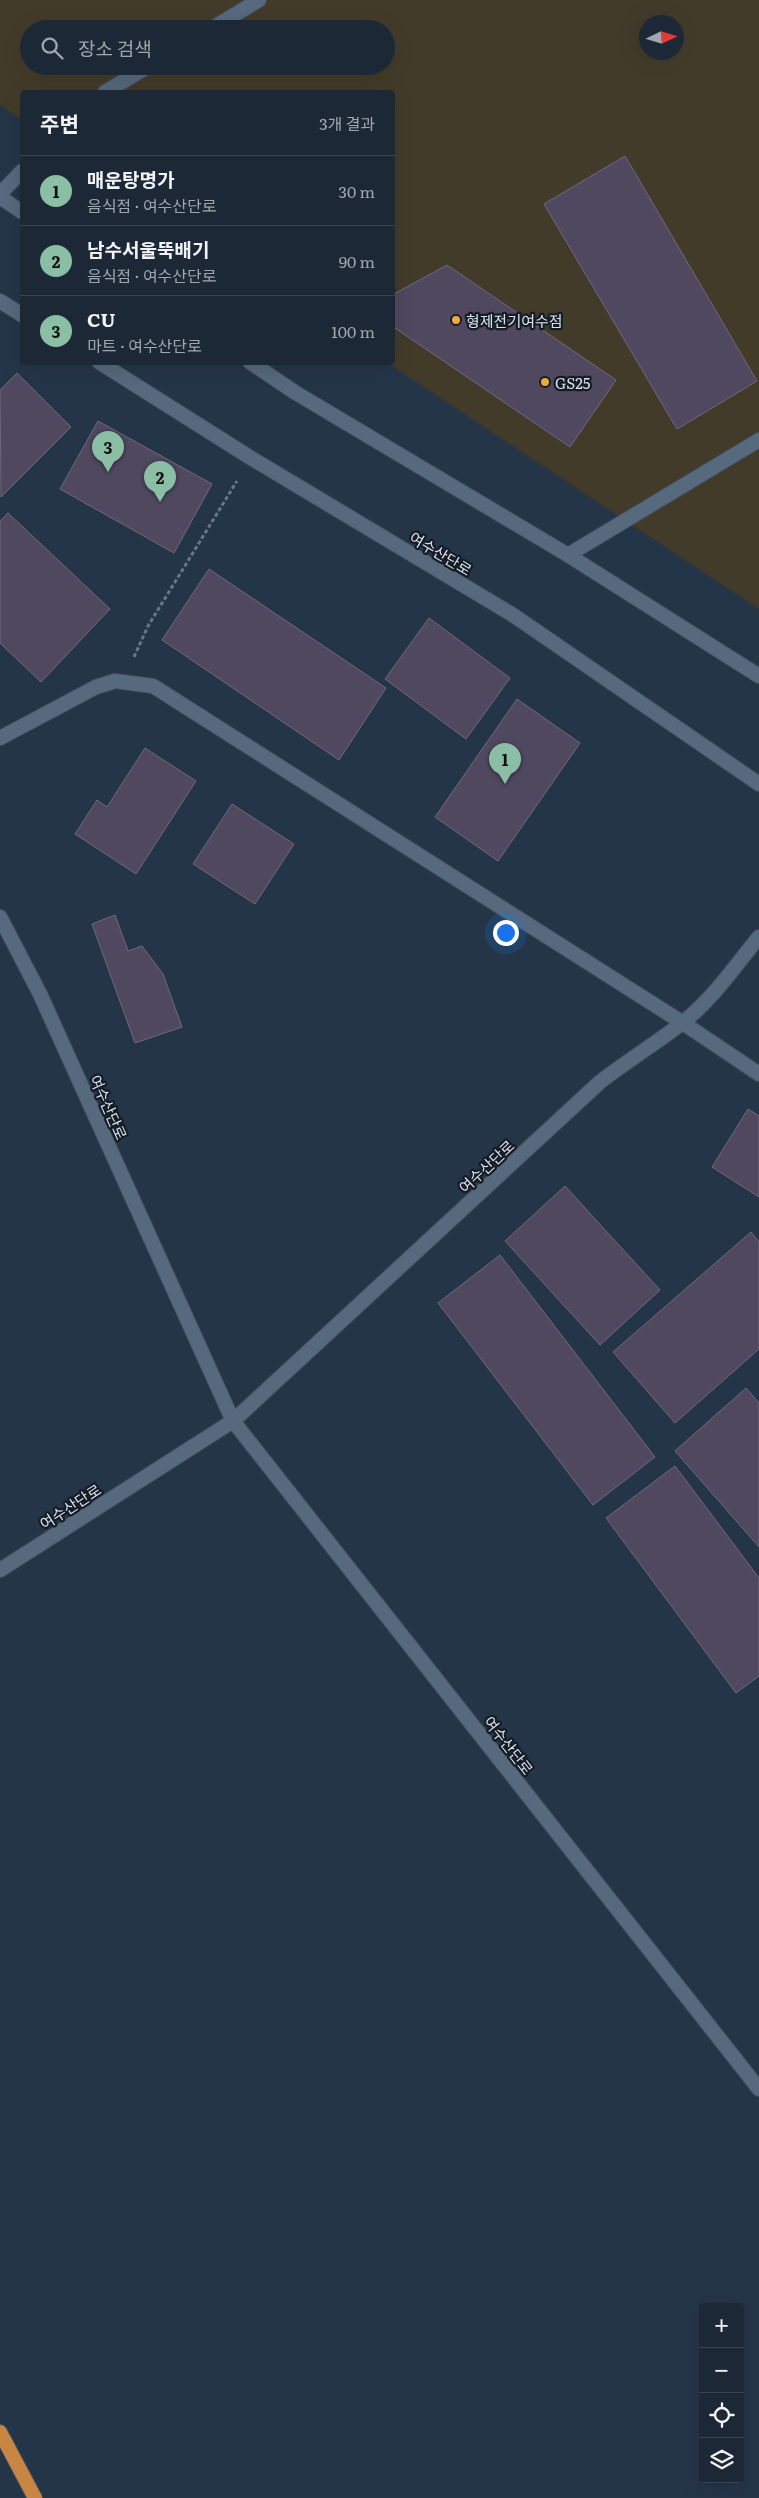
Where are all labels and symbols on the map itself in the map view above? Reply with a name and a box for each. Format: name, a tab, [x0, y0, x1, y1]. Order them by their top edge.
north arrow	[639, 15, 684, 60]
place label: 형제전기여수점	[466, 309, 563, 332]
marker: 형제전기여수점	[450, 314, 462, 326]
place label: GS25	[555, 371, 591, 394]
marker: GS25	[539, 376, 551, 388]
pin: 3	[92, 431, 124, 472]
pin: 2	[144, 461, 176, 502]
street label: 여수산단로	[405, 525, 477, 581]
pin: 1	[489, 743, 521, 784]
your location	[493, 920, 519, 946]
street label: 여수산단로	[84, 1071, 134, 1143]
street label: 여수산단로	[453, 1134, 519, 1198]
street label: 여수산단로	[35, 1478, 105, 1534]
street label: 여수산단로	[479, 1711, 539, 1779]

